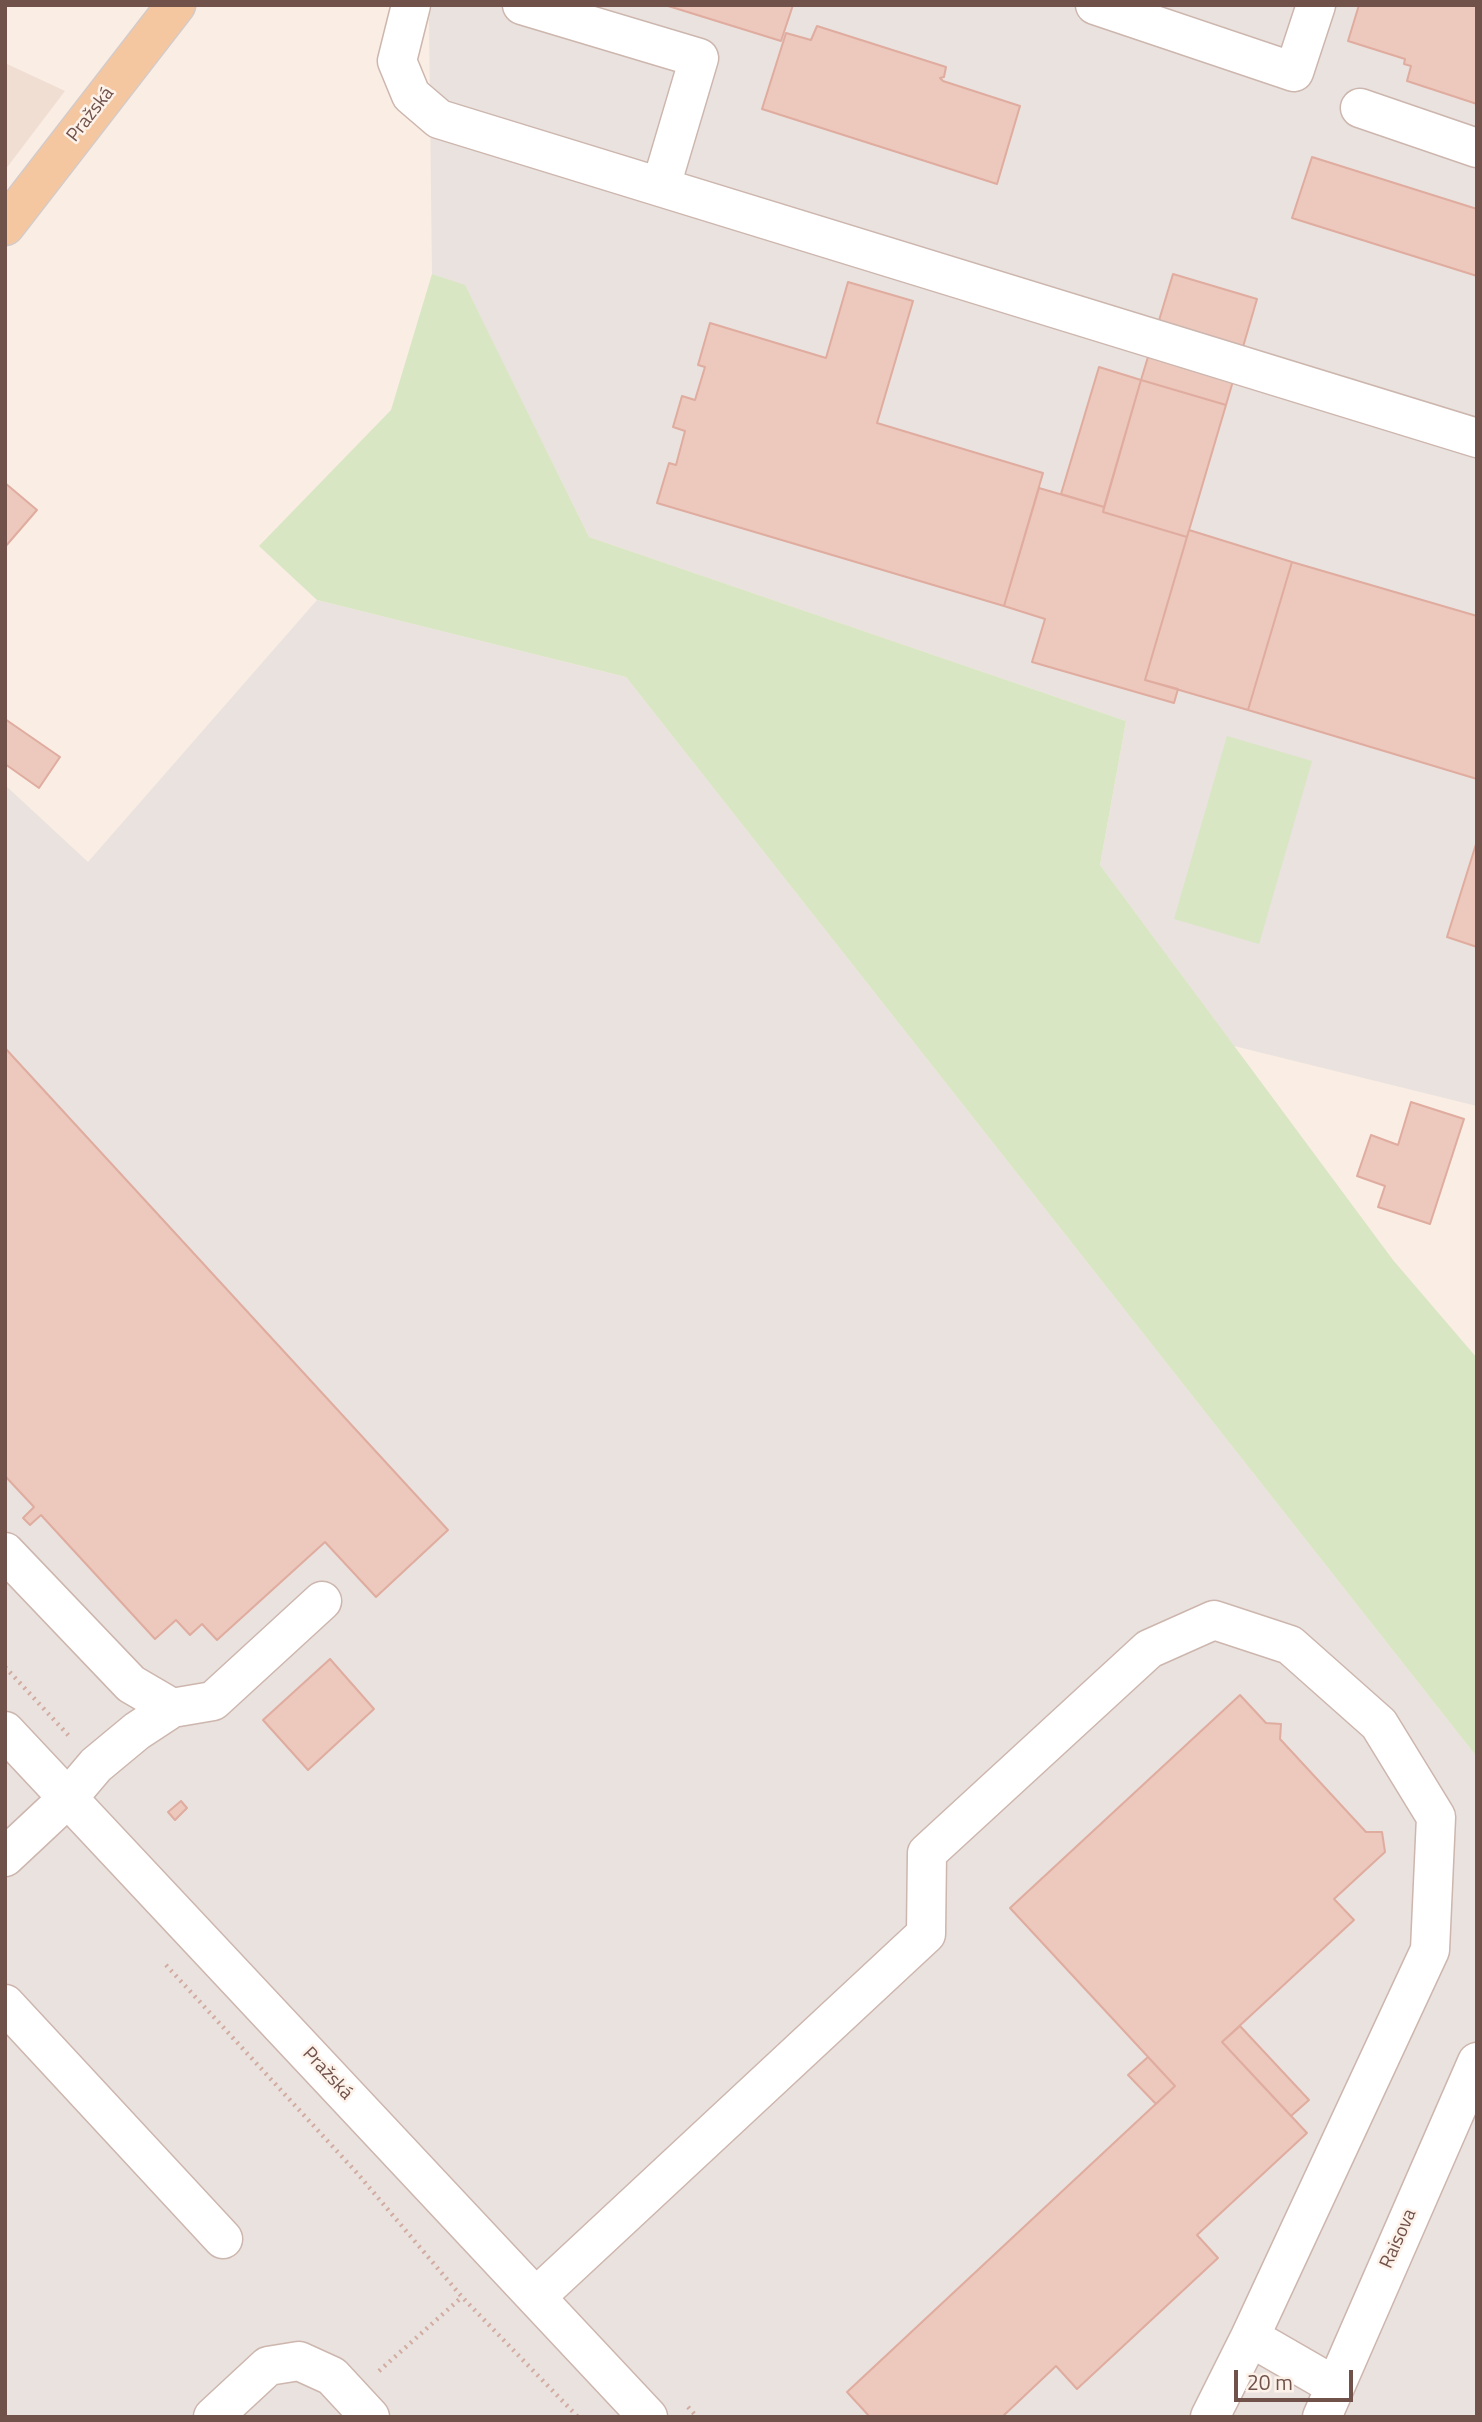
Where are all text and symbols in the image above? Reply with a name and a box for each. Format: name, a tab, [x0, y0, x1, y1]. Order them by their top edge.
street label: Pražská	[62, 83, 120, 147]
street label: Pražská	[297, 2043, 357, 2105]
street label: Raisova	[1376, 2206, 1422, 2272]
scale bar	[1237, 2356, 1356, 2400]
text: 20 m	[1247, 2366, 1293, 2398]

